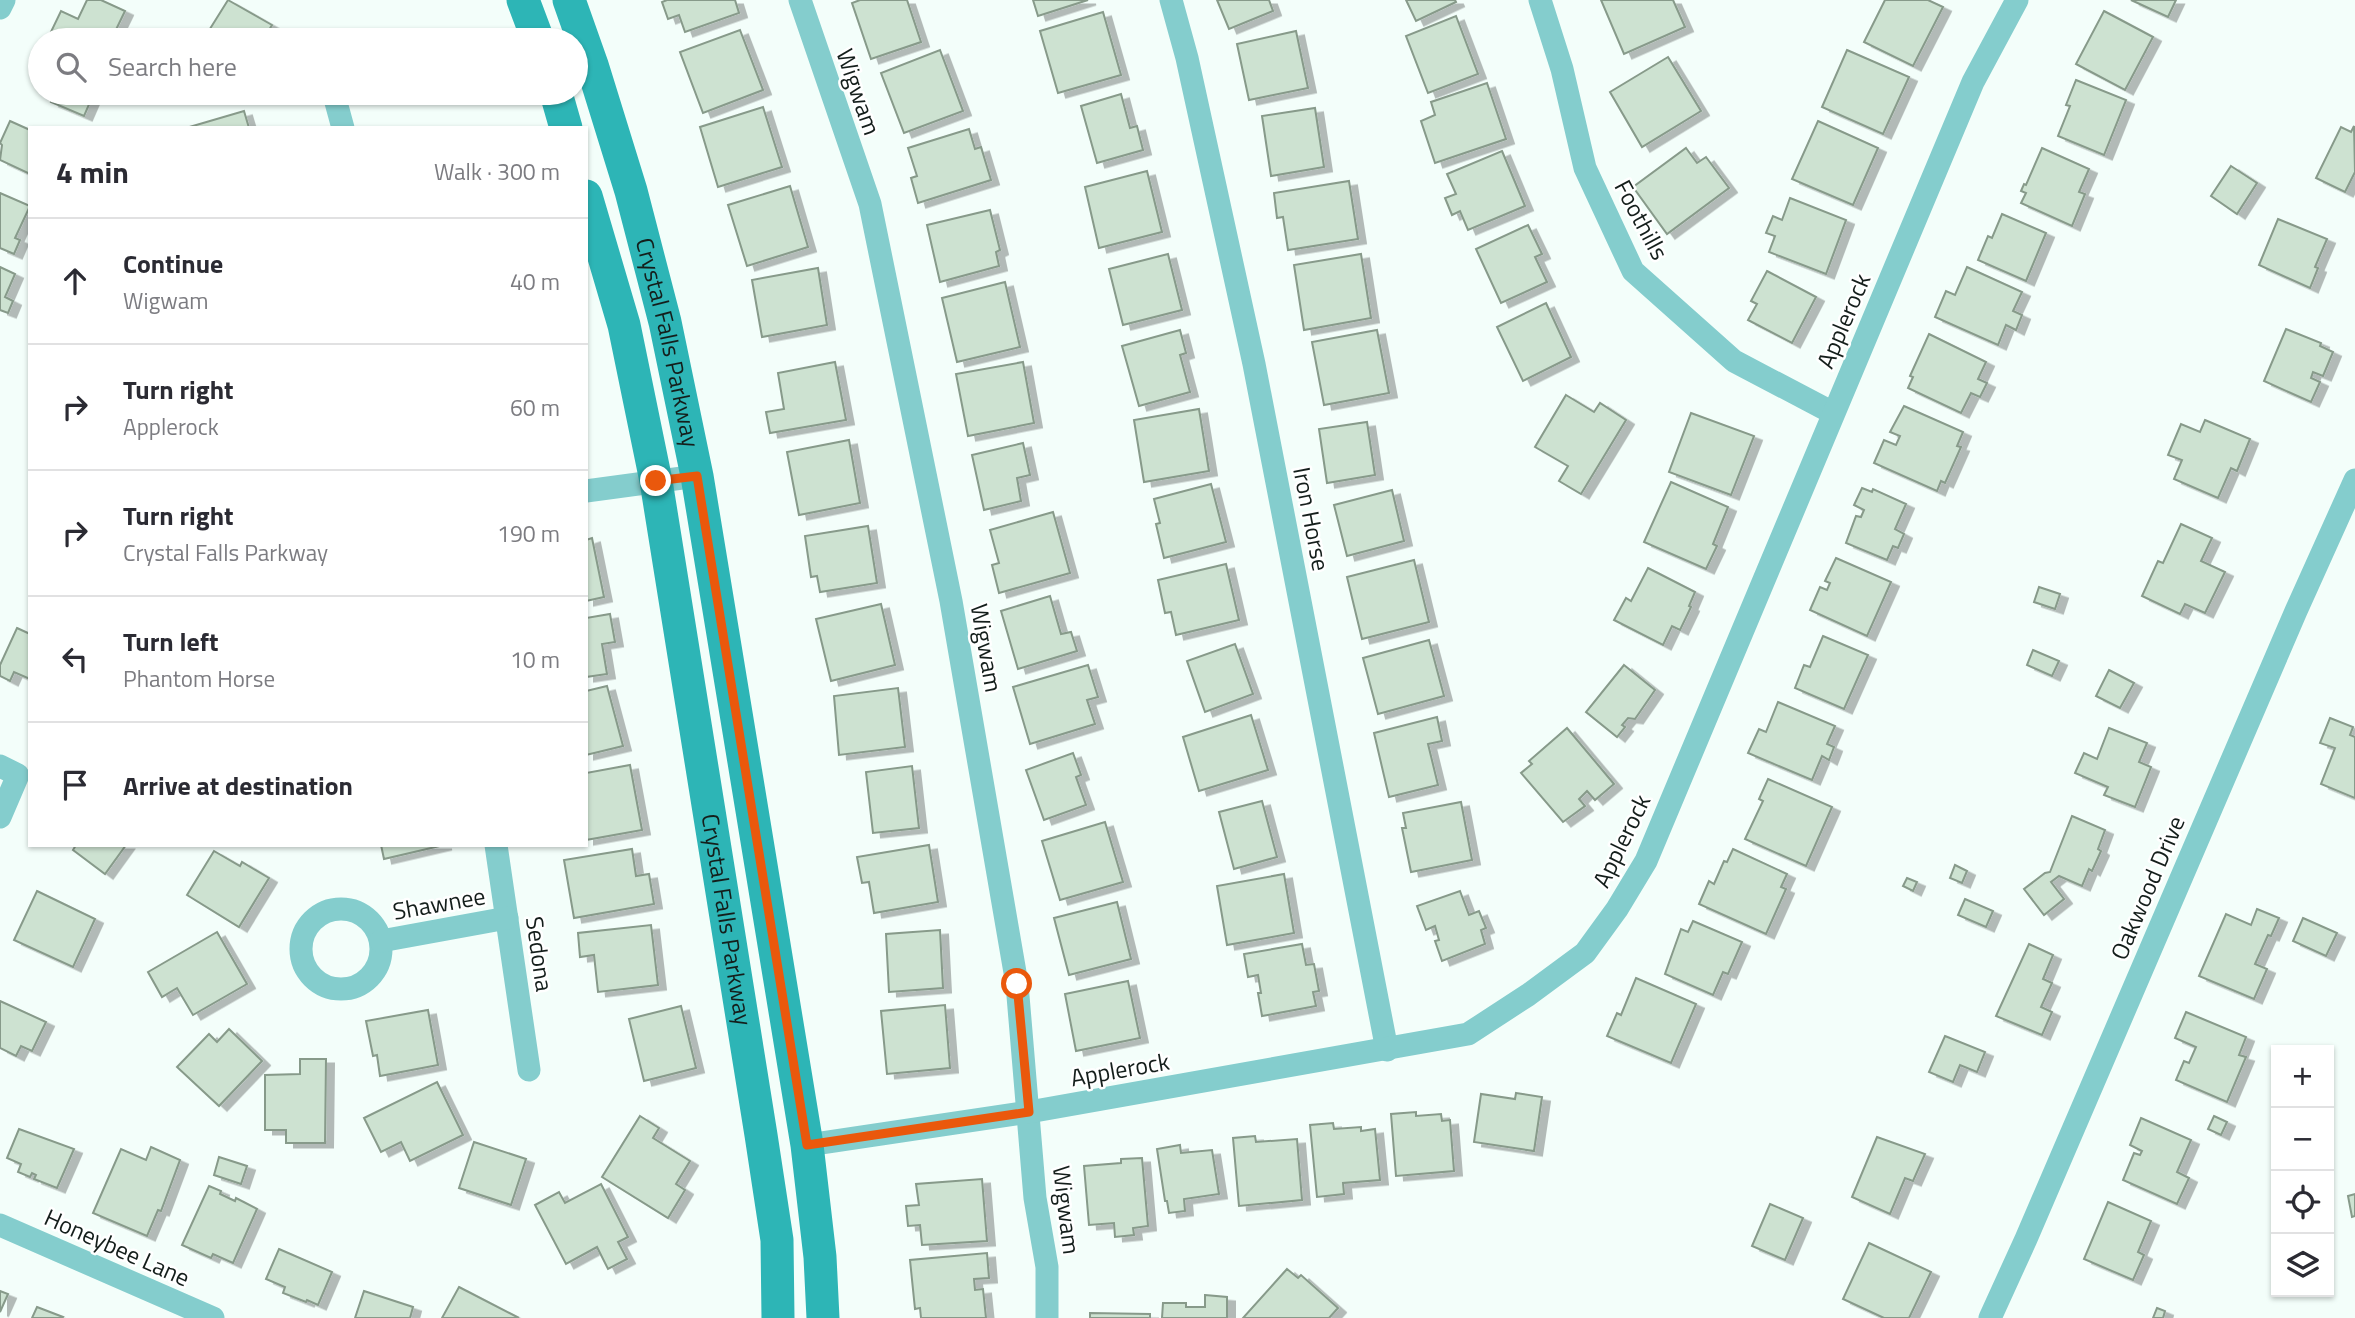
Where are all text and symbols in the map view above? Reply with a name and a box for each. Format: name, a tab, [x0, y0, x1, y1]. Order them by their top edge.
search box	[28, 28, 588, 105]
street label: Wigwam	[827, 44, 890, 140]
text: Search here	[108, 47, 237, 86]
icon: search	[52, 48, 90, 86]
text: 4 min	[56, 149, 129, 195]
text: Walk · 300 m	[434, 154, 560, 189]
street label: Foothills	[1606, 173, 1678, 266]
street label: Crystal Falls Parkway	[627, 234, 710, 451]
text: Continue	[123, 244, 223, 283]
icon: ahead	[56, 262, 94, 300]
text: 40 m	[510, 264, 560, 299]
street label: Applerock	[1807, 267, 1879, 374]
text: Wigwam	[123, 283, 208, 318]
text: Turn right	[123, 370, 234, 409]
icon: right	[56, 388, 94, 426]
text: 60 m	[510, 390, 560, 425]
text: Applerock	[123, 409, 219, 444]
street label: Iron Horse	[1284, 464, 1340, 574]
route end	[640, 465, 671, 496]
text: Turn right	[123, 496, 234, 535]
icon: right	[56, 514, 94, 552]
text: 190 m	[497, 516, 560, 551]
text: Crystal Falls Parkway	[123, 535, 328, 570]
street label: Wigwam	[962, 601, 1012, 695]
text: Turn left	[123, 622, 218, 661]
icon: left	[56, 640, 94, 678]
text: 10 m	[510, 642, 560, 677]
text: Phantom Horse	[123, 661, 275, 696]
icon: arrive	[56, 766, 94, 804]
text: Arrive at destination	[123, 766, 353, 805]
street label: Applerock	[1583, 787, 1659, 893]
street label: Oakwood Drive	[2101, 810, 2194, 965]
street label: Crystal Falls Parkway	[693, 811, 762, 1029]
street label: Shawnee	[390, 877, 488, 929]
street label: Sedona	[517, 914, 563, 994]
route start	[1001, 968, 1032, 999]
street label: Applerock	[1067, 1043, 1173, 1095]
map controls	[2271, 1045, 2334, 1297]
button: +	[2271, 1045, 2334, 1108]
button: −	[2271, 1108, 2334, 1171]
street label: Wigwam	[1044, 1163, 1090, 1256]
button: locate	[2271, 1171, 2334, 1234]
street label: Honeybee Lane	[39, 1199, 196, 1295]
button: layers	[2271, 1234, 2334, 1297]

